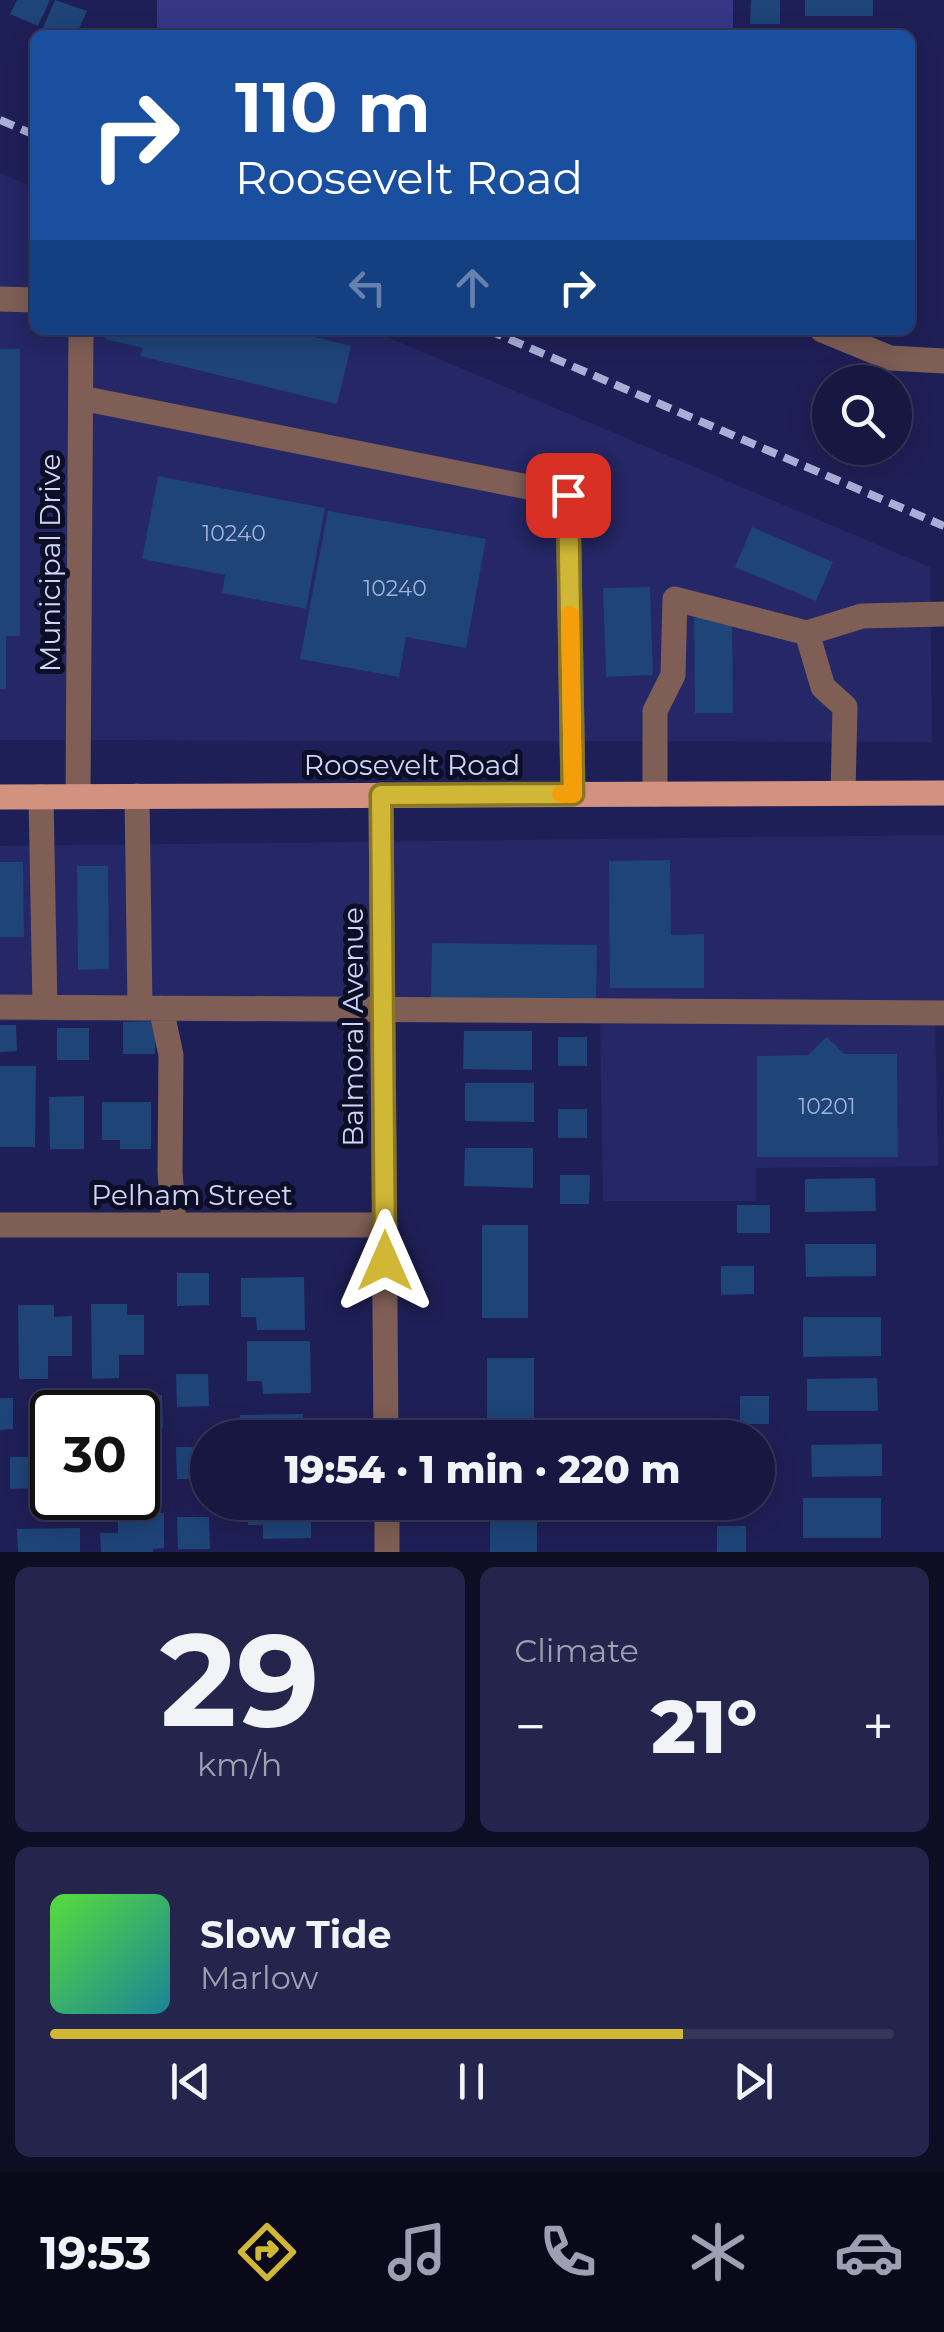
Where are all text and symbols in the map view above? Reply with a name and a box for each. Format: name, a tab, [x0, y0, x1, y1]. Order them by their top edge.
text: 110 m	[235, 64, 431, 150]
icon: right	[70, 70, 200, 200]
text: Roosevelt Road	[235, 150, 583, 205]
icon: left	[340, 260, 395, 315]
icon: ahead	[445, 260, 500, 315]
icon: right	[550, 260, 605, 315]
map controls	[812, 365, 912, 465]
button: search	[812, 365, 912, 465]
pin	[526, 453, 611, 538]
street label: Municipal Drive	[33, 454, 67, 672]
icon: arrive	[541, 468, 596, 523]
house number: 10240	[202, 520, 266, 547]
house number: 10240	[363, 575, 427, 602]
street label: Roosevelt Road	[304, 748, 520, 782]
street label: Balmoral Avenue	[336, 907, 370, 1147]
house number: 10201	[798, 1093, 856, 1120]
street label: Pelham Street	[91, 1178, 293, 1212]
position arrow	[333, 1209, 437, 1313]
speed limit sign: 30	[30, 1390, 160, 1520]
text: 19:54 · 1 min · 220 m	[284, 1446, 681, 1493]
text: 29	[160, 1600, 320, 1759]
text: Climate	[515, 1631, 639, 1670]
text: 21°	[651, 1680, 758, 1772]
text: −	[515, 1693, 546, 1760]
text: +	[862, 1693, 894, 1760]
text: km/h	[197, 1745, 282, 1784]
text: Slow Tide	[200, 1911, 392, 1958]
text: Marlow	[200, 1958, 318, 1997]
icon: previous	[163, 2054, 218, 2109]
icon: pause	[444, 2054, 499, 2109]
icon: next	[726, 2054, 781, 2109]
icon: directions	[232, 2217, 302, 2287]
icon: music	[382, 2217, 452, 2287]
icon: phone	[533, 2217, 603, 2287]
icon: climate	[683, 2217, 753, 2287]
icon: car	[834, 2217, 904, 2287]
text: 19:53	[40, 2225, 152, 2280]

